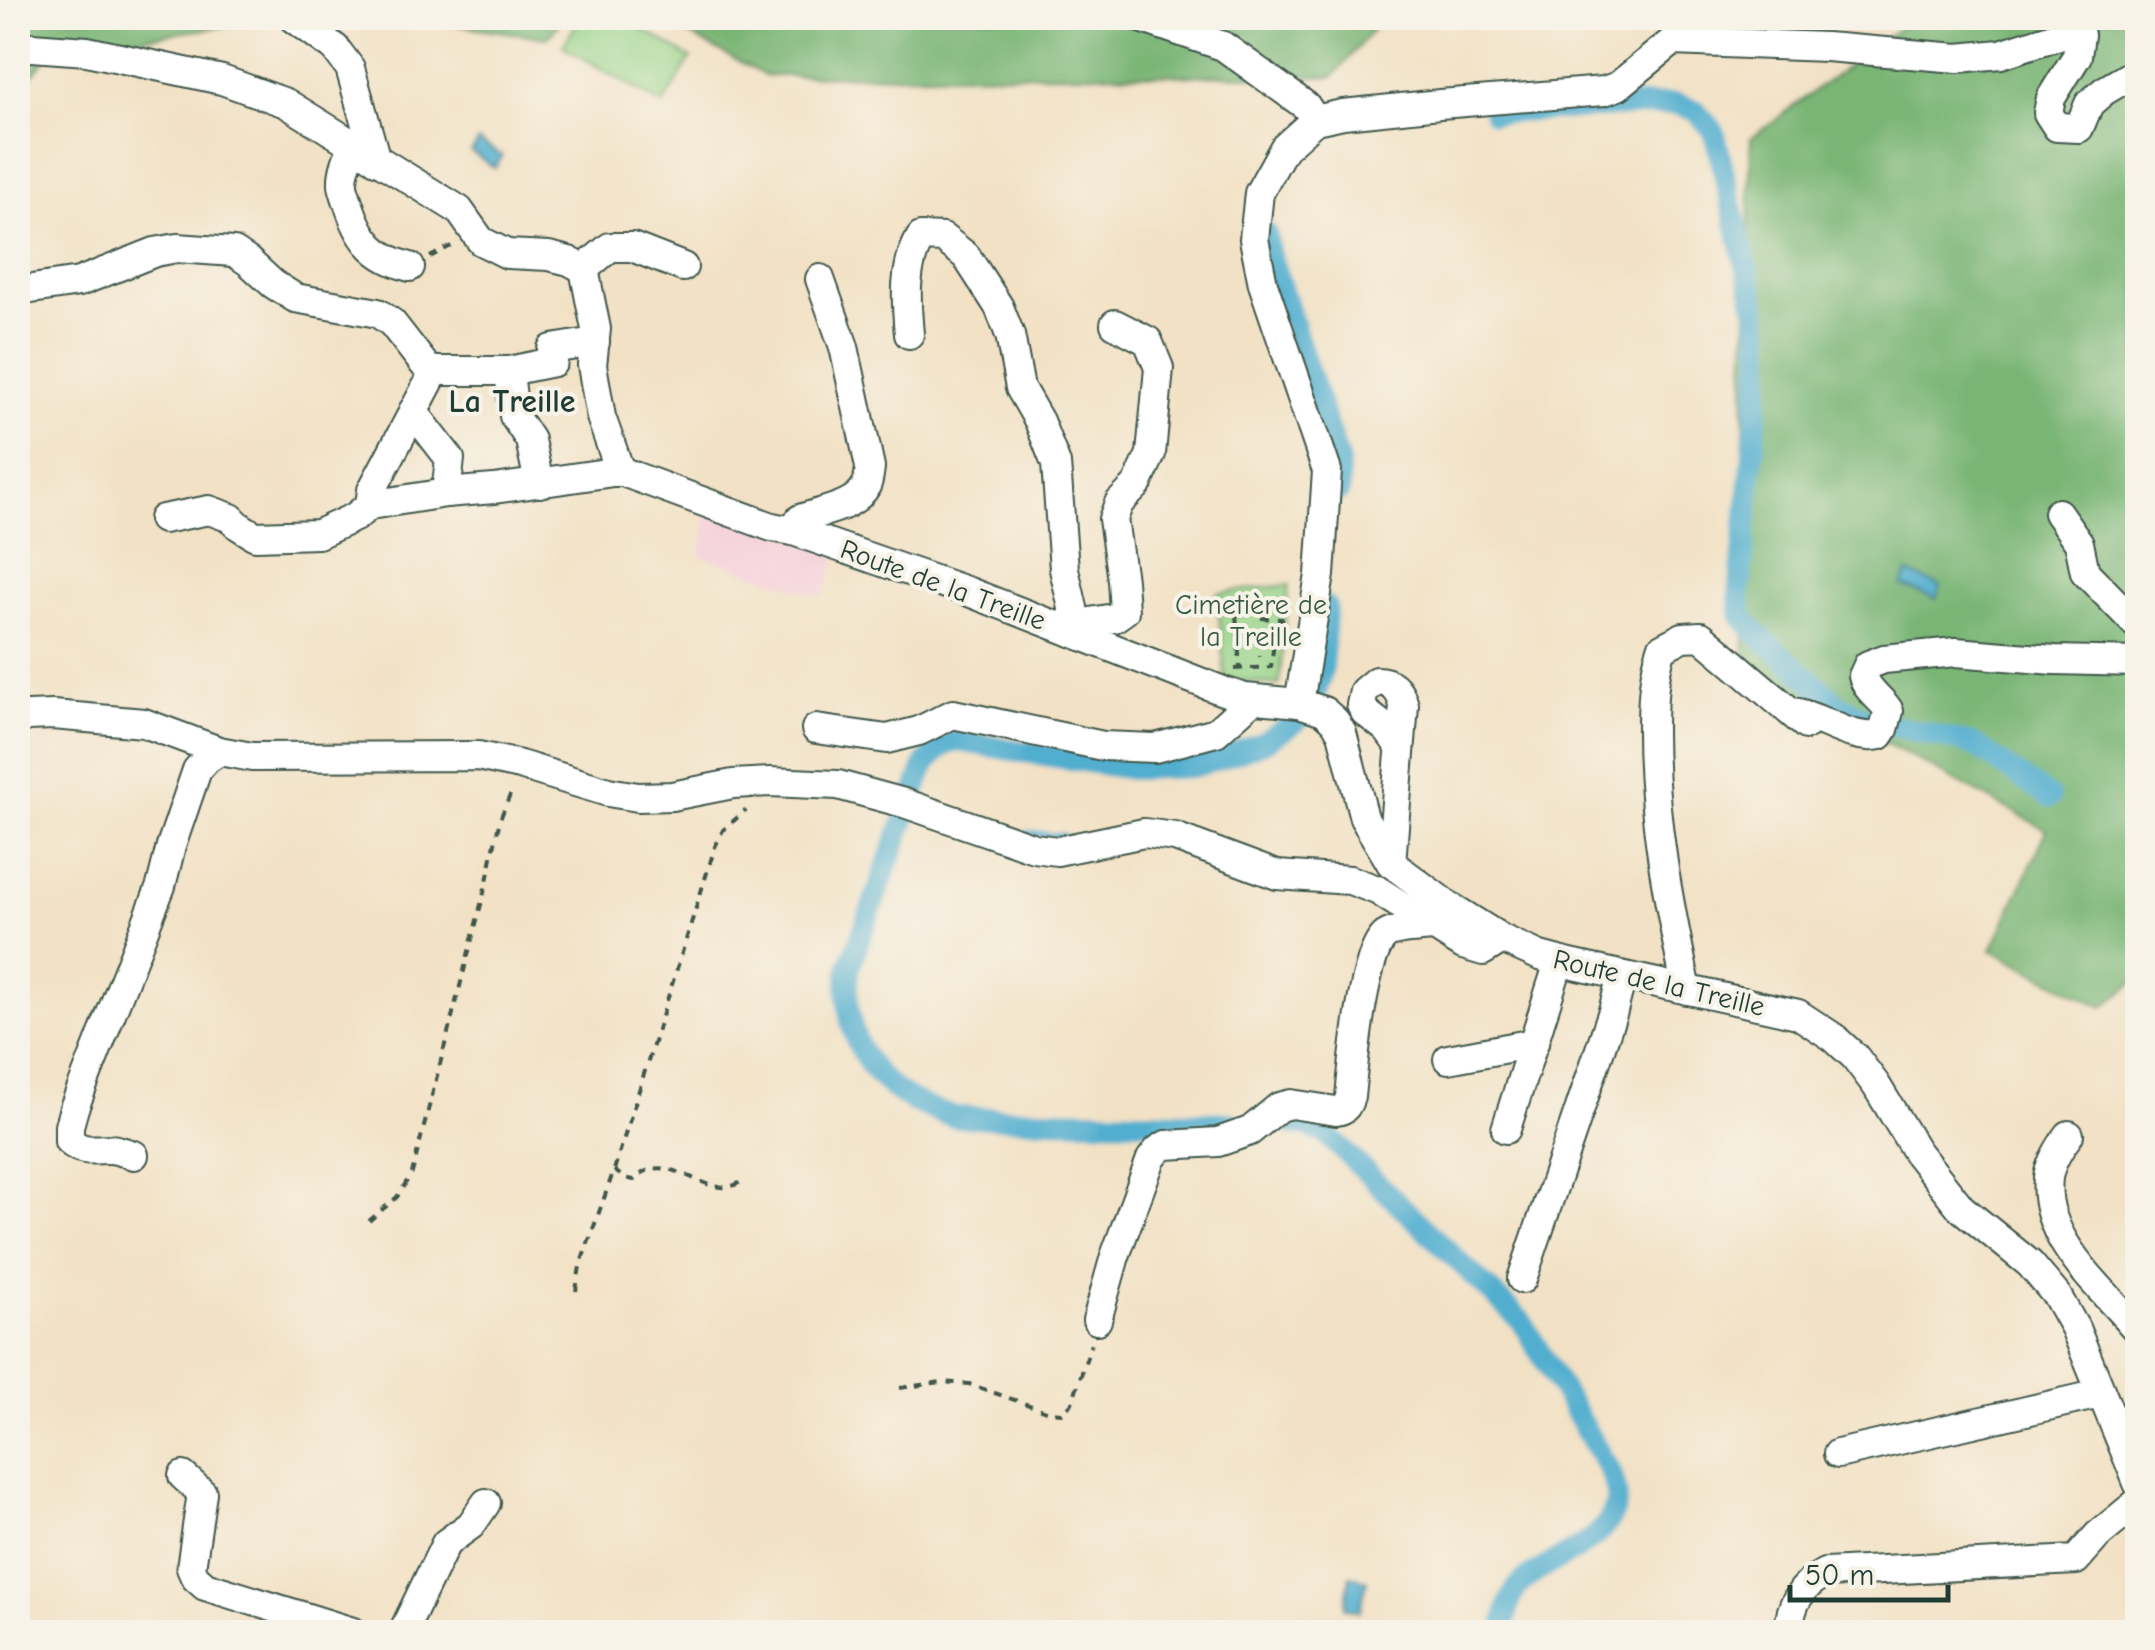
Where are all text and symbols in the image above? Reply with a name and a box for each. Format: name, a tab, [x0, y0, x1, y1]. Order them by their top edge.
district label: La Treille	[448, 383, 576, 420]
street label: Route de la Treille	[836, 533, 1050, 637]
park label: Cimetière de la Treille	[1175, 589, 1327, 653]
street label: Route de la Treille	[1550, 943, 1768, 1023]
scale bar	[1790, 1540, 1948, 1602]
text: 50 m	[1805, 1558, 1874, 1593]

